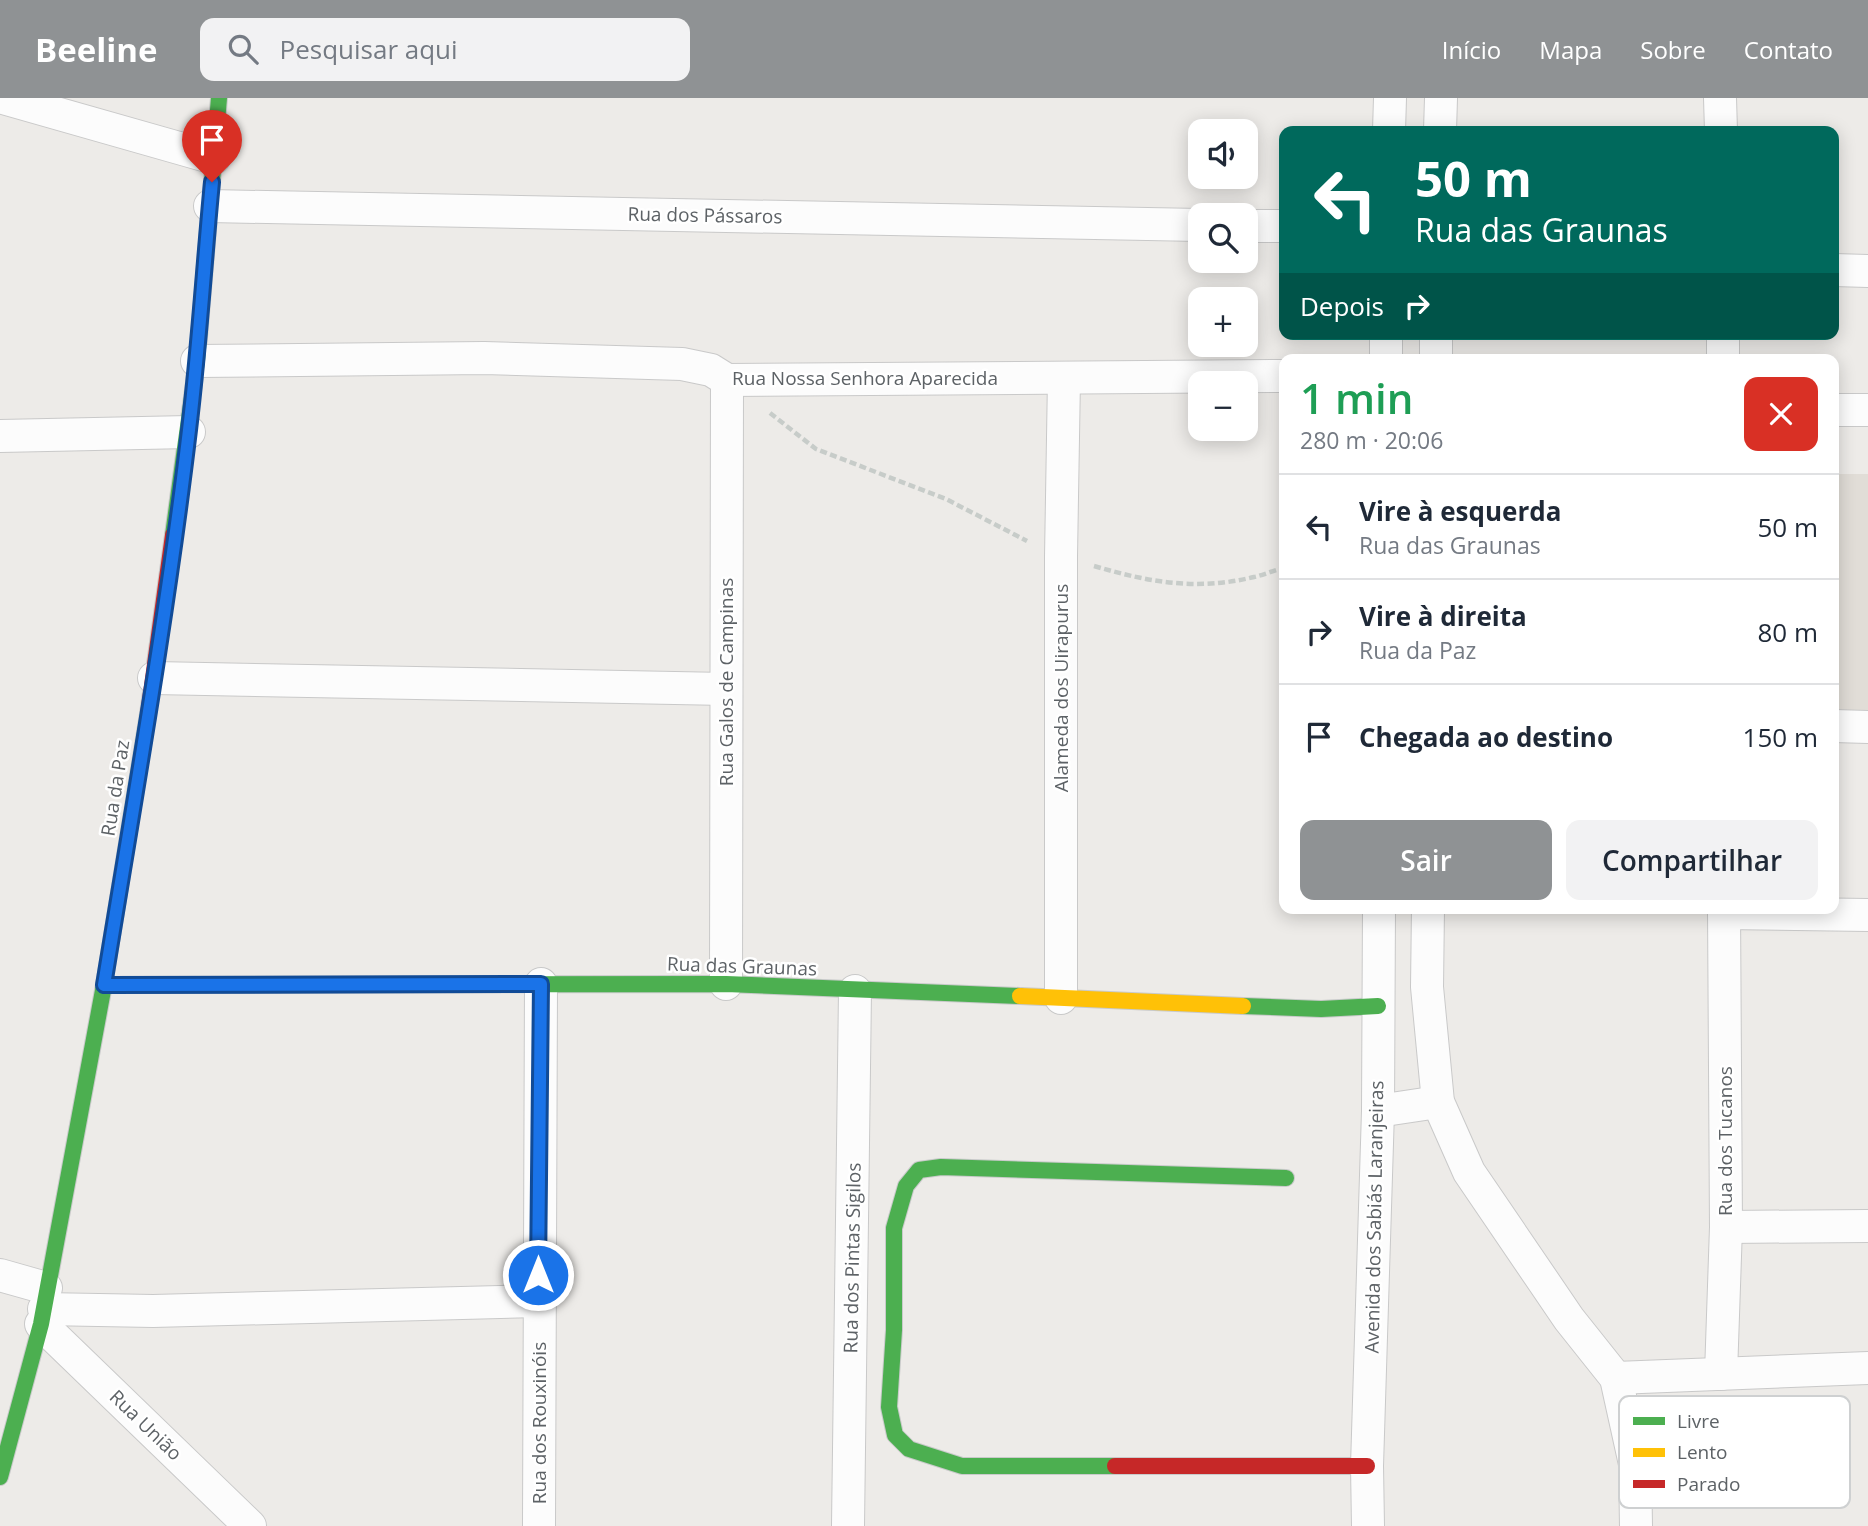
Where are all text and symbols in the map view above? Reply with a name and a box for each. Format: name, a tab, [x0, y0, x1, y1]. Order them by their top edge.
search box	[200, 18, 690, 81]
text: Beeline	[35, 27, 158, 72]
icon: search	[224, 30, 262, 68]
text: Pesquisar aqui	[280, 31, 458, 67]
text: Início	[1442, 33, 1501, 66]
text: Mapa	[1539, 33, 1602, 66]
text: Sobre	[1640, 33, 1706, 66]
text: Contato	[1744, 33, 1833, 66]
pin	[182, 110, 242, 182]
map controls	[1188, 119, 1258, 441]
button: sound	[1188, 119, 1258, 189]
icon: arrive	[193, 121, 231, 159]
text: 50 m	[1415, 145, 1532, 211]
icon: left	[1300, 154, 1391, 245]
street label: Rua dos Pássaros	[627, 201, 783, 229]
button: search	[1188, 203, 1258, 273]
text: Rua das Graunas	[1415, 208, 1668, 251]
button: +	[1188, 287, 1258, 357]
icon: right	[1398, 287, 1436, 325]
text: Depois	[1300, 288, 1384, 324]
street label: Rua Nossa Senhora Aparecida	[732, 365, 998, 391]
text: 1 min	[1300, 369, 1413, 426]
button: −	[1188, 371, 1258, 441]
button: close	[1744, 377, 1818, 451]
text: 280 m · 20:06	[1300, 424, 1443, 456]
text: Vire à esquerda	[1359, 493, 1561, 529]
icon: left	[1300, 508, 1338, 546]
text: 50 m	[1757, 509, 1818, 545]
text: Rua das Graunas	[1359, 529, 1541, 561]
street label: Rua Galos de Campinas	[713, 578, 739, 786]
street label: Alameda dos Uirapurus	[1048, 584, 1074, 792]
text: Vire à direita	[1359, 598, 1527, 634]
icon: right	[1300, 613, 1338, 651]
text: 80 m	[1757, 614, 1818, 650]
text: Rua da Paz	[1359, 634, 1476, 666]
icon: arrive	[1300, 718, 1338, 756]
text: Chegada ao destino	[1359, 719, 1613, 755]
text: 150 m	[1743, 719, 1818, 755]
street label: Rua da Paz	[95, 738, 135, 838]
button: Sair	[1300, 820, 1552, 900]
button: Compartilhar	[1566, 820, 1818, 900]
street label: Rua das Graunas	[667, 950, 817, 982]
street label: Rua dos Tucanos	[1712, 1066, 1738, 1216]
street label: Avenida dos Sabiás Laranjeiras	[1359, 1080, 1389, 1354]
street label: Rua dos Pintas Sigilos	[837, 1162, 867, 1354]
position arrow	[501, 1238, 575, 1312]
street label: Rua dos Rouxinóis	[526, 1342, 552, 1504]
street label: Rua União	[104, 1384, 188, 1466]
legend	[1619, 1396, 1850, 1508]
text: Livre	[1677, 1408, 1720, 1434]
text: Lento	[1677, 1439, 1727, 1465]
text: Parado	[1677, 1471, 1740, 1497]

